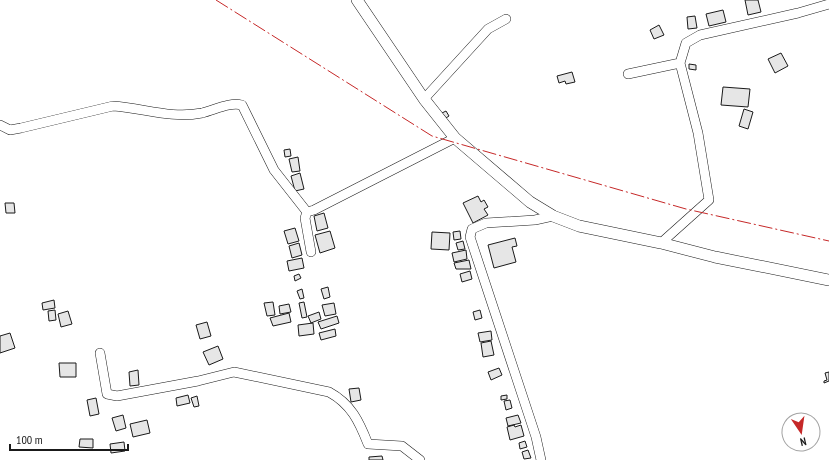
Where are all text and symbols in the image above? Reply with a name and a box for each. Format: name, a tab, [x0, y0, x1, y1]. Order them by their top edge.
north arrow	[781, 412, 821, 452]
scale bar	[10, 426, 128, 452]
text: 100 m	[16, 432, 43, 447]
text: N	[799, 434, 808, 449]

